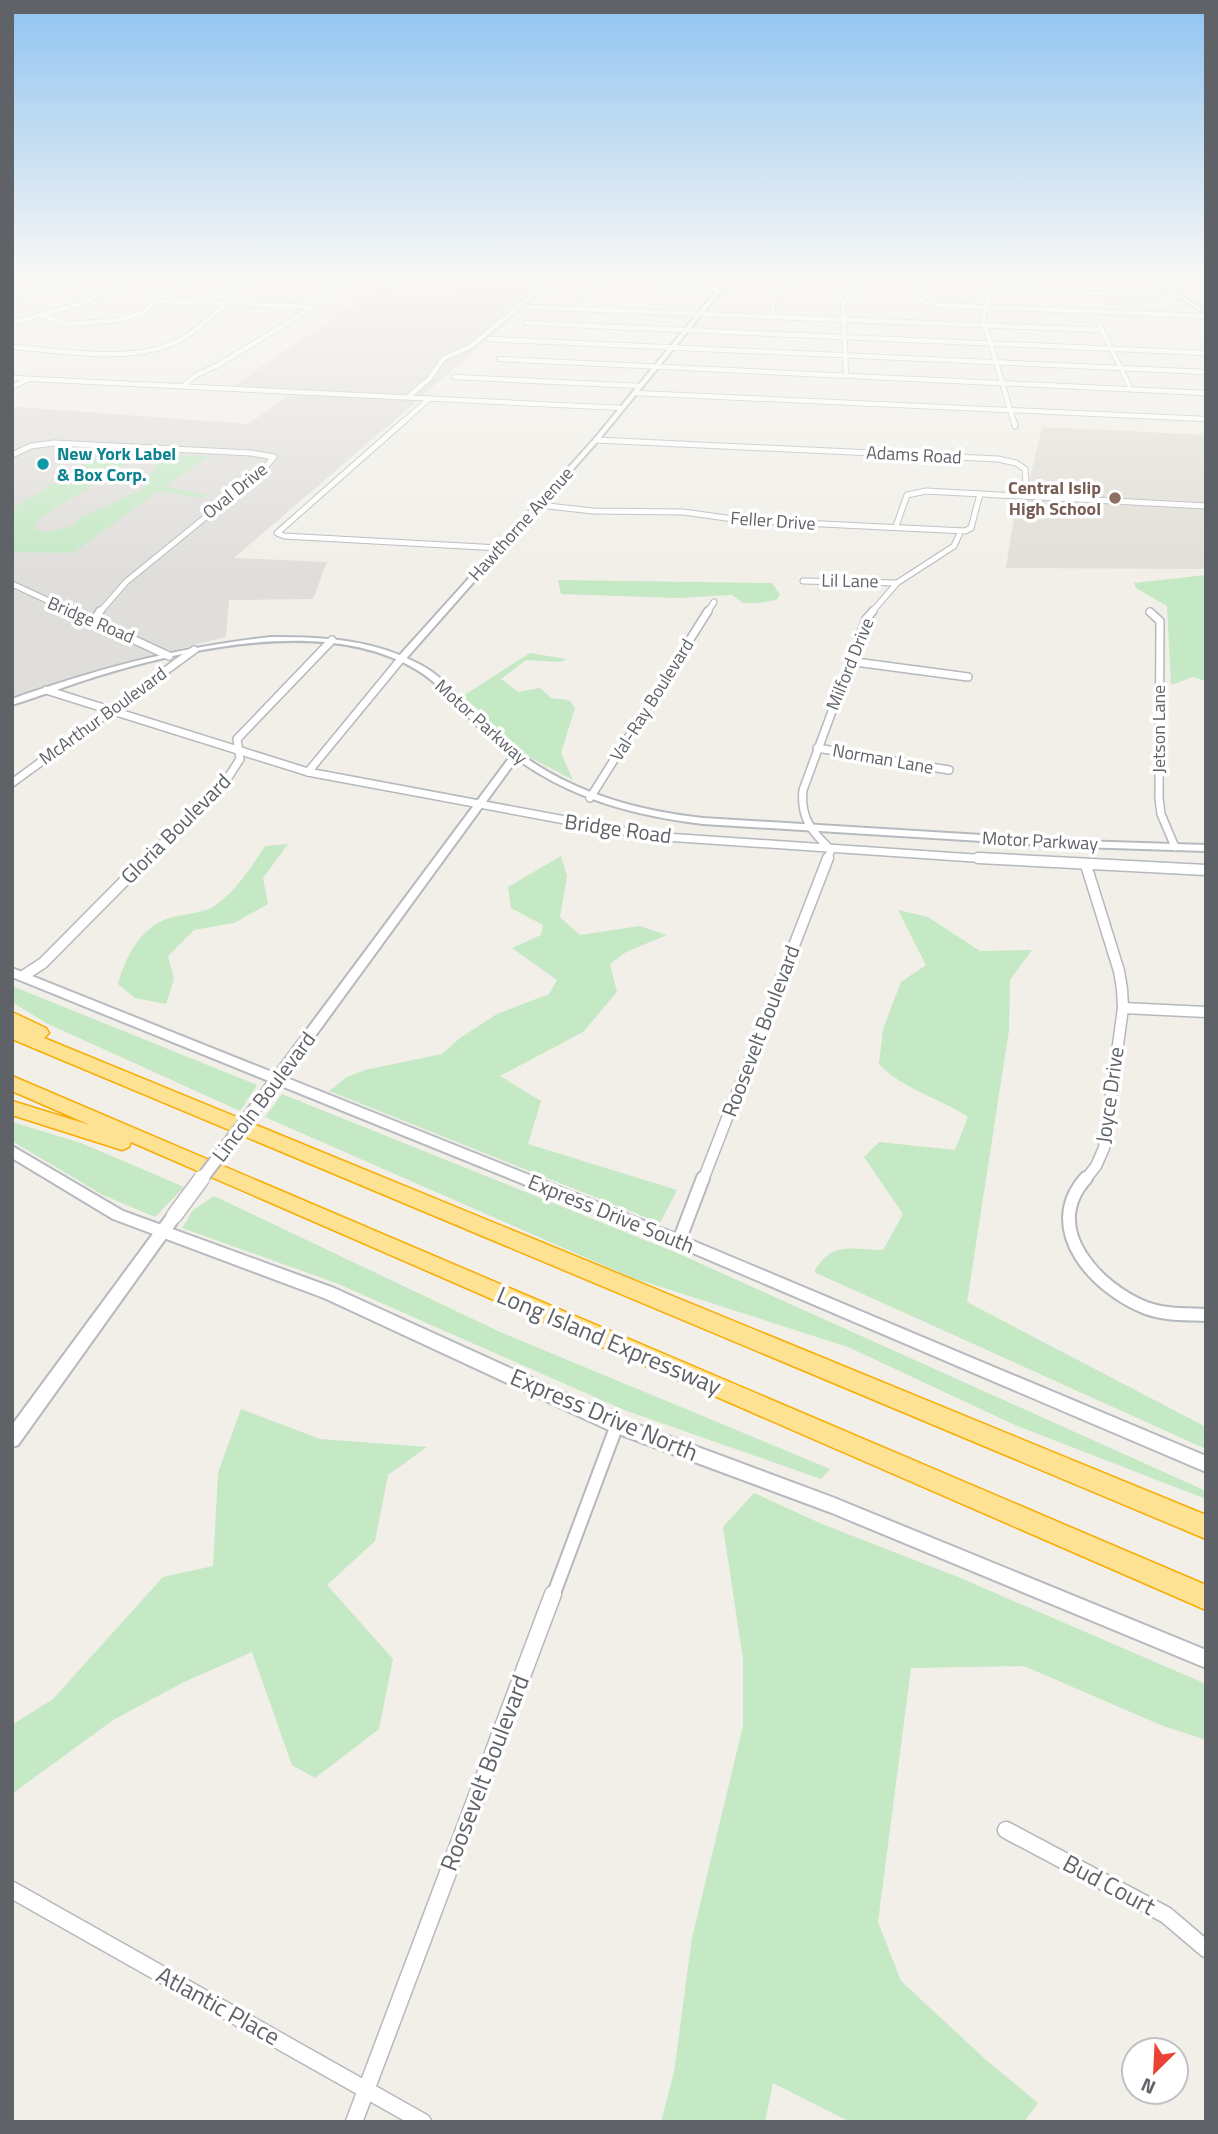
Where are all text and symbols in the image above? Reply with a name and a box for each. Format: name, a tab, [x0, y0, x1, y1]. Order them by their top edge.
street label: Adams Road	[866, 439, 962, 470]
place label: New York Label & Box Corp.	[57, 440, 176, 488]
marker: New York Label & Box Corp.	[35, 456, 51, 472]
street label: Oval Drive	[196, 456, 273, 525]
street label: Hawthorne Avenue	[462, 461, 579, 587]
place label: Central Islip High School	[1008, 474, 1101, 522]
marker: Central Islip High School	[1107, 490, 1123, 506]
street label: Feller Drive	[730, 504, 816, 537]
street label: Lil Lane	[821, 567, 879, 594]
street label: Bridge Road	[44, 589, 139, 650]
street label: Milford Drive	[819, 614, 880, 714]
street label: Val-Ray Boulevard	[603, 633, 700, 766]
street label: McArthur Boulevard	[33, 660, 172, 771]
street label: Motor Parkway	[429, 673, 534, 771]
street label: Jetson Lane	[1145, 685, 1172, 773]
street label: Norman Lane	[831, 736, 936, 781]
street label: Gloria Boulevard	[113, 766, 238, 891]
street label: Bridge Road	[563, 805, 674, 851]
street label: Motor Parkway	[981, 824, 1099, 857]
street label: Roosevelt Boulevard	[713, 940, 808, 1121]
street label: Lincoln Boulevard	[204, 1025, 323, 1168]
street label: Joyce Drive	[1086, 1045, 1132, 1145]
street label: Express Drive South	[523, 1165, 699, 1261]
street label: Long Island Expressway	[491, 1276, 728, 1404]
street label: Express Drive North	[505, 1358, 704, 1470]
street label: Roosevelt Boulevard	[430, 1669, 538, 1876]
street label: Bud Court	[1057, 1845, 1163, 1924]
street label: Atlantic Place	[150, 1956, 287, 2054]
north arrow	[1120, 2036, 1190, 2106]
text: N	[1136, 2071, 1160, 2103]

